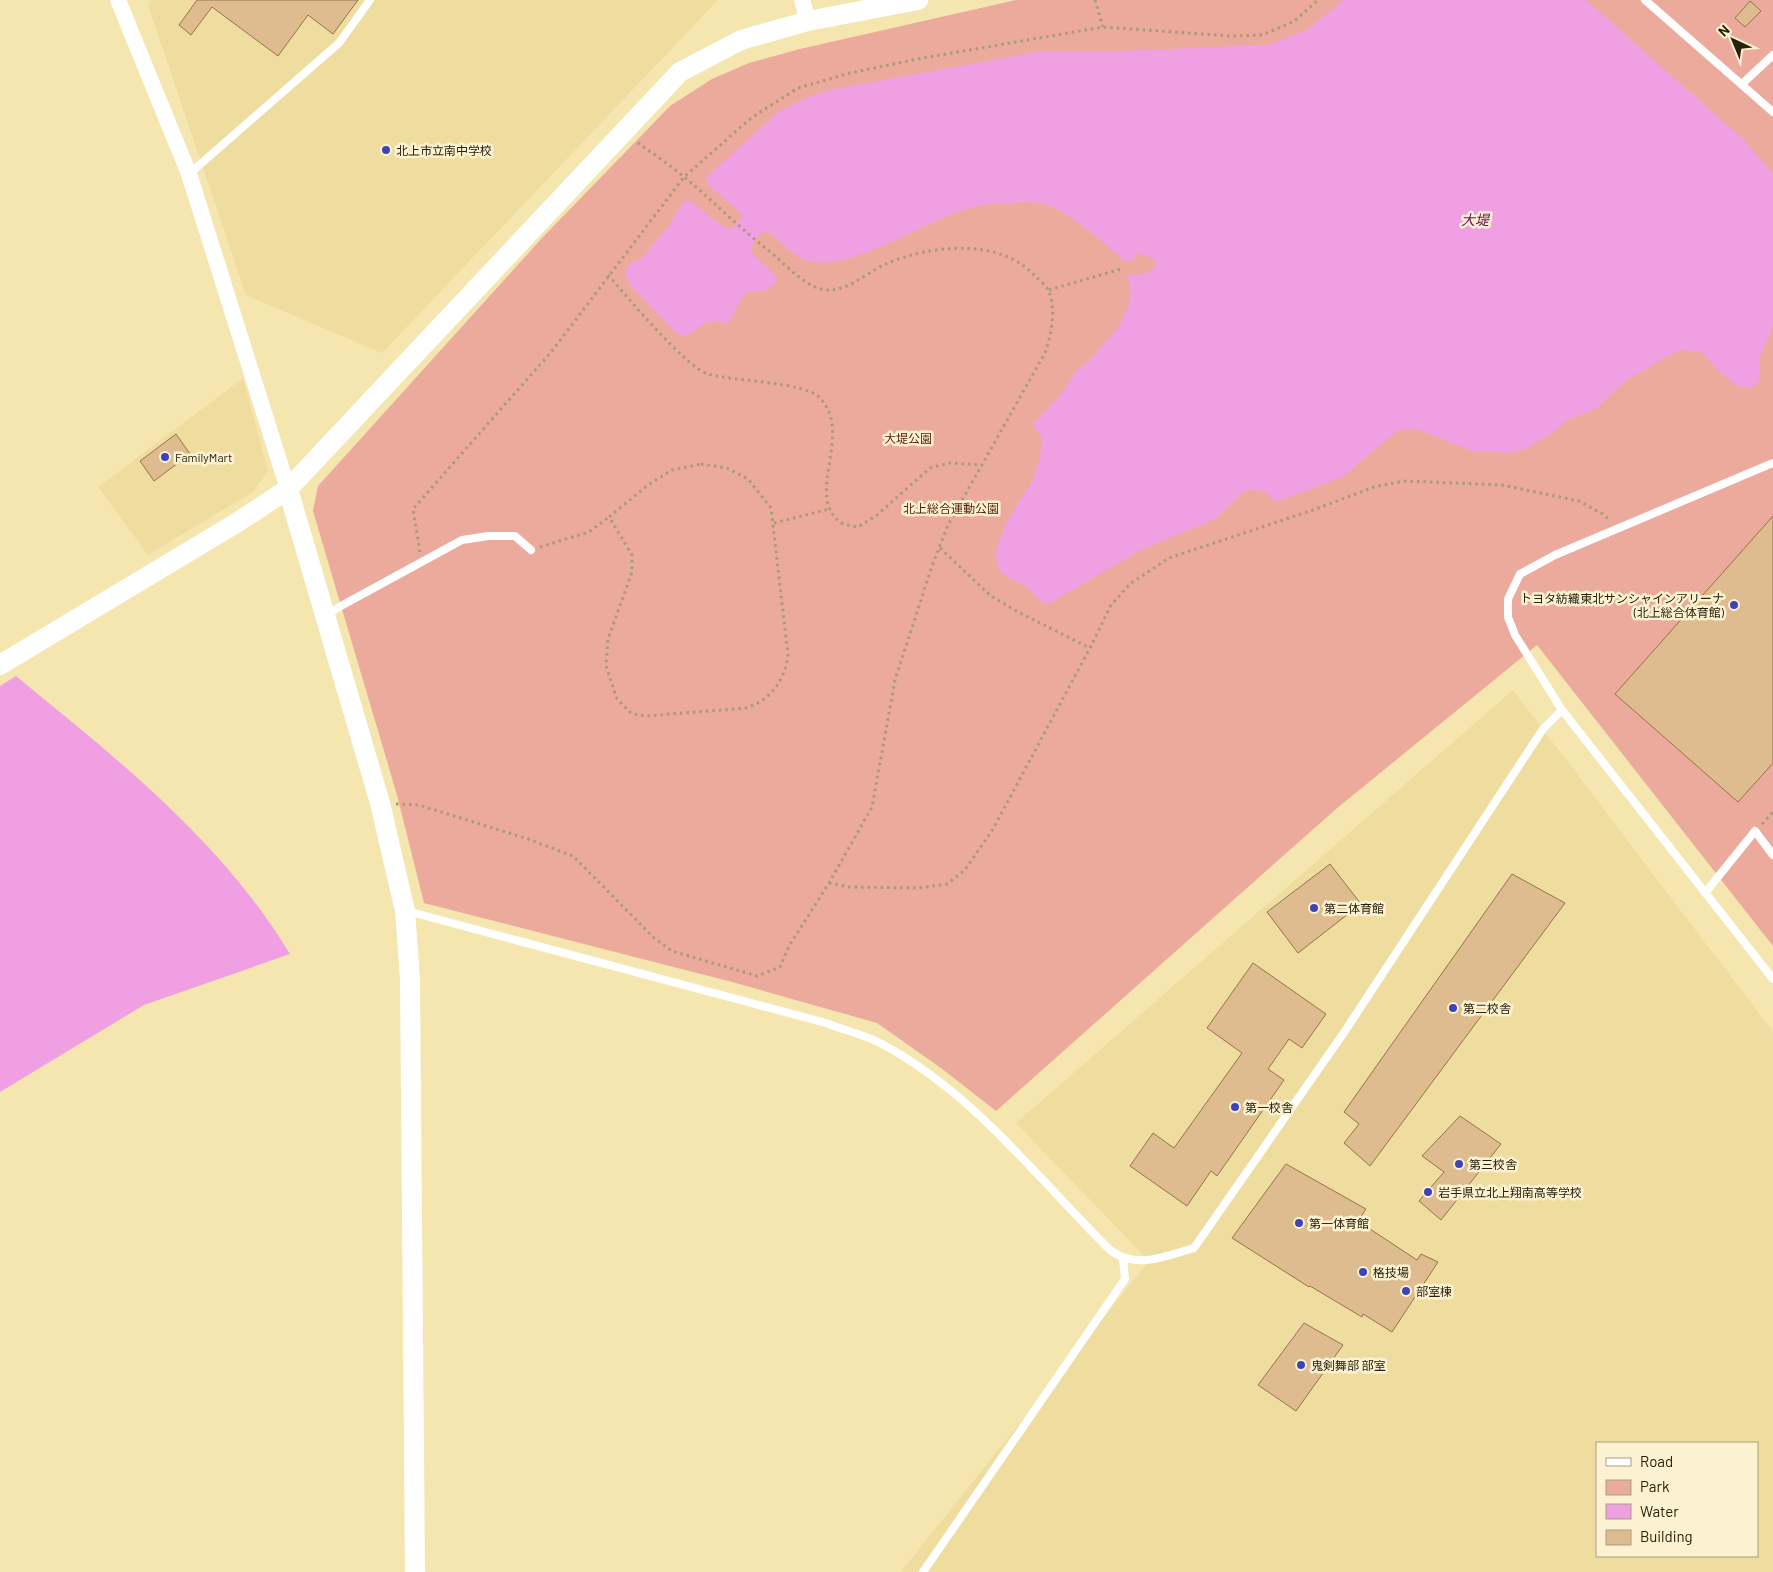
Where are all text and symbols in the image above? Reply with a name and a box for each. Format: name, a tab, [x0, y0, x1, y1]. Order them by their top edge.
north arrow	[1708, 15, 1758, 65]
text: N	[1714, 21, 1733, 40]
place label: 北上市立南中学校	[396, 143, 492, 157]
marker: 北上市立南中学校	[380, 144, 392, 156]
water label: 大堤	[1461, 211, 1491, 228]
park label: 大堤公園	[884, 431, 932, 445]
place label: FamilyMart	[175, 450, 232, 464]
marker: FamilyMart	[159, 451, 171, 463]
park label: 北上総合運動公園	[903, 501, 999, 515]
place label: トヨタ紡織東北サンシャインアリーナ (北上総合体育館)	[1520, 591, 1725, 619]
marker: トヨタ紡織東北サンシャインアリーナ (北上総合体育館)	[1728, 599, 1740, 611]
place label: 第二体育館	[1324, 901, 1384, 915]
marker: 第二体育館	[1308, 902, 1320, 914]
place label: 第二校舎	[1463, 1001, 1511, 1015]
marker: 第二校舎	[1447, 1002, 1459, 1014]
place label: 第一校舎	[1245, 1100, 1293, 1114]
marker: 第一校舎	[1229, 1101, 1241, 1113]
place label: 第三校舎	[1469, 1157, 1517, 1171]
marker: 第三校舎	[1453, 1158, 1465, 1170]
place label: 岩手県立北上翔南高等学校	[1438, 1185, 1582, 1199]
marker: 岩手県立北上翔南高等学校	[1422, 1186, 1434, 1198]
place label: 第一体育館	[1309, 1216, 1369, 1230]
marker: 第一体育館	[1293, 1217, 1305, 1229]
place label: 格技場	[1373, 1265, 1409, 1279]
marker: 格技場	[1357, 1266, 1369, 1278]
place label: 部室棟	[1416, 1284, 1452, 1298]
marker: 部室棟	[1400, 1285, 1412, 1297]
place label: 鬼剣舞部 部室	[1311, 1358, 1385, 1372]
marker: 鬼剣舞部 部室	[1295, 1359, 1307, 1371]
legend	[1596, 1442, 1758, 1557]
text: Road	[1640, 1452, 1673, 1470]
text: Park	[1640, 1477, 1670, 1495]
text: Water	[1640, 1502, 1679, 1520]
text: Building	[1640, 1527, 1693, 1545]

